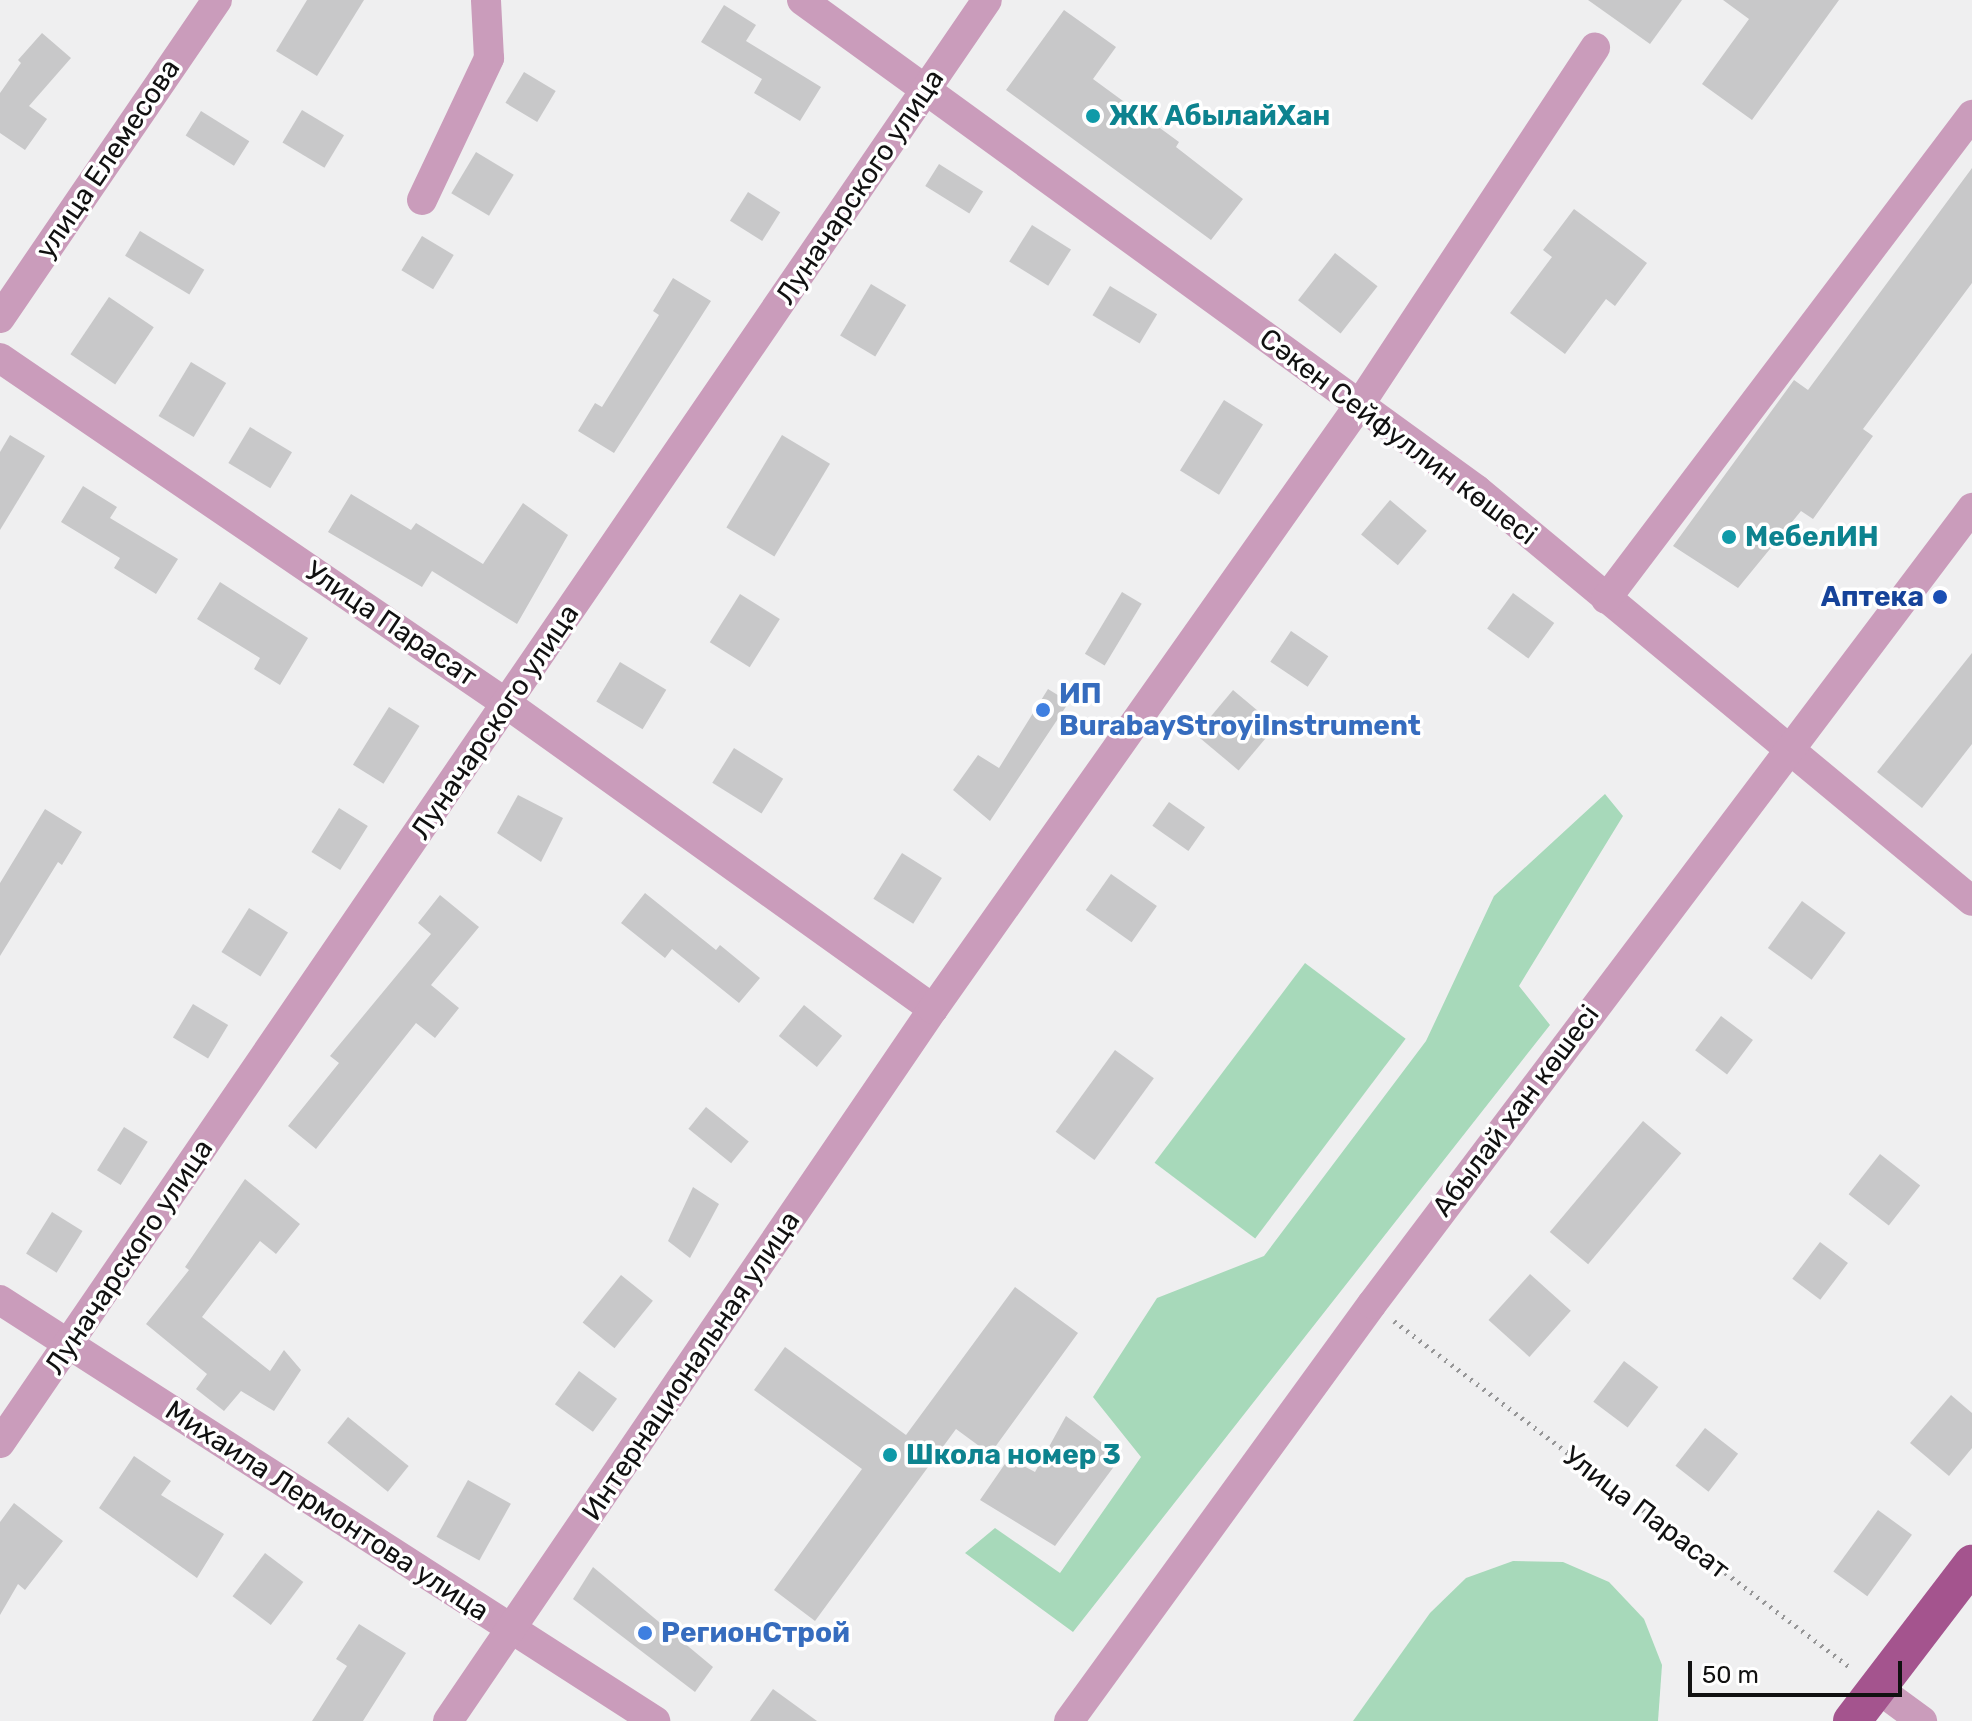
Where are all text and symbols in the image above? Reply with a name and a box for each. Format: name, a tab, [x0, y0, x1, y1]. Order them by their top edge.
street label: улица Елемесова	[29, 53, 187, 265]
street label: Луначарского улица	[769, 63, 951, 311]
place label: ЖК АбылайХан	[1109, 99, 1330, 133]
marker: ЖК АбылайХан	[1084, 107, 1102, 125]
street label: Сәкен Сейфуллин көшесі	[1253, 322, 1543, 552]
place label: МебелИН	[1745, 520, 1879, 554]
marker: МебелИН	[1720, 528, 1738, 546]
street label: Улица Парасат	[299, 554, 483, 694]
place label: Аптека	[1821, 580, 1924, 614]
marker: Аптека	[1931, 588, 1949, 606]
street label: Луначарского улица	[404, 598, 586, 846]
place label: ИП BurabayStroyiInstrument	[1059, 677, 1421, 743]
marker: ИП BurabayStroyiInstrument	[1034, 701, 1052, 719]
street label: Абылай хан көшесі	[1426, 999, 1606, 1223]
street label: Луначарского улица	[38, 1133, 220, 1381]
street label: Интернациональная улица	[575, 1205, 807, 1527]
street label: Михаила Лермонтова улица	[159, 1394, 495, 1628]
place label: Школа номер 3	[906, 1438, 1121, 1472]
street label: Улица Парасат	[1556, 1439, 1736, 1587]
marker: Школа номер 3	[881, 1446, 899, 1464]
place label: РегионСтрой	[661, 1616, 850, 1650]
marker: РегионСтрой	[636, 1624, 654, 1642]
scale bar	[1692, 1645, 1906, 1695]
text: 50 m	[1702, 1661, 1759, 1689]

